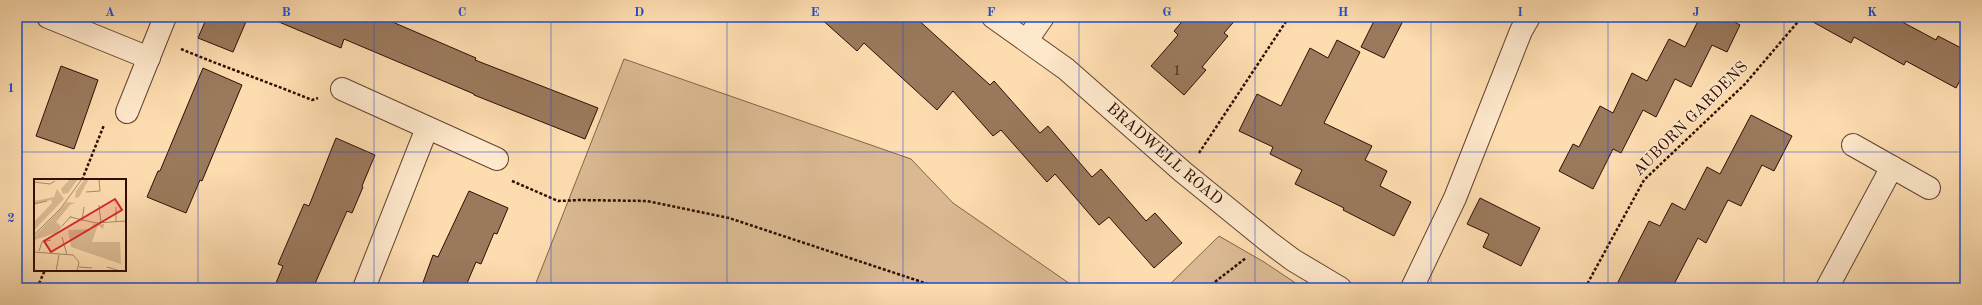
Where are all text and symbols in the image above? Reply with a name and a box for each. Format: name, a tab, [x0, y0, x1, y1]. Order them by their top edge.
text: A	[105, 6, 115, 19]
text: B	[281, 6, 291, 19]
text: C	[458, 6, 466, 19]
text: D	[634, 6, 644, 19]
text: E	[811, 6, 820, 19]
text: F	[987, 6, 996, 19]
text: G	[1162, 6, 1172, 19]
text: H	[1338, 6, 1349, 19]
text: I	[1517, 6, 1523, 19]
text: J	[1692, 6, 1700, 19]
text: K	[1867, 6, 1877, 19]
street label: AUBORN GARDENS	[1631, 59, 1751, 179]
house number: 1	[1173, 64, 1181, 78]
text: 1	[7, 82, 15, 95]
street label: BRADWELL ROAD	[1103, 101, 1225, 209]
inset map	[34, 179, 126, 271]
text: 2	[7, 212, 15, 225]

